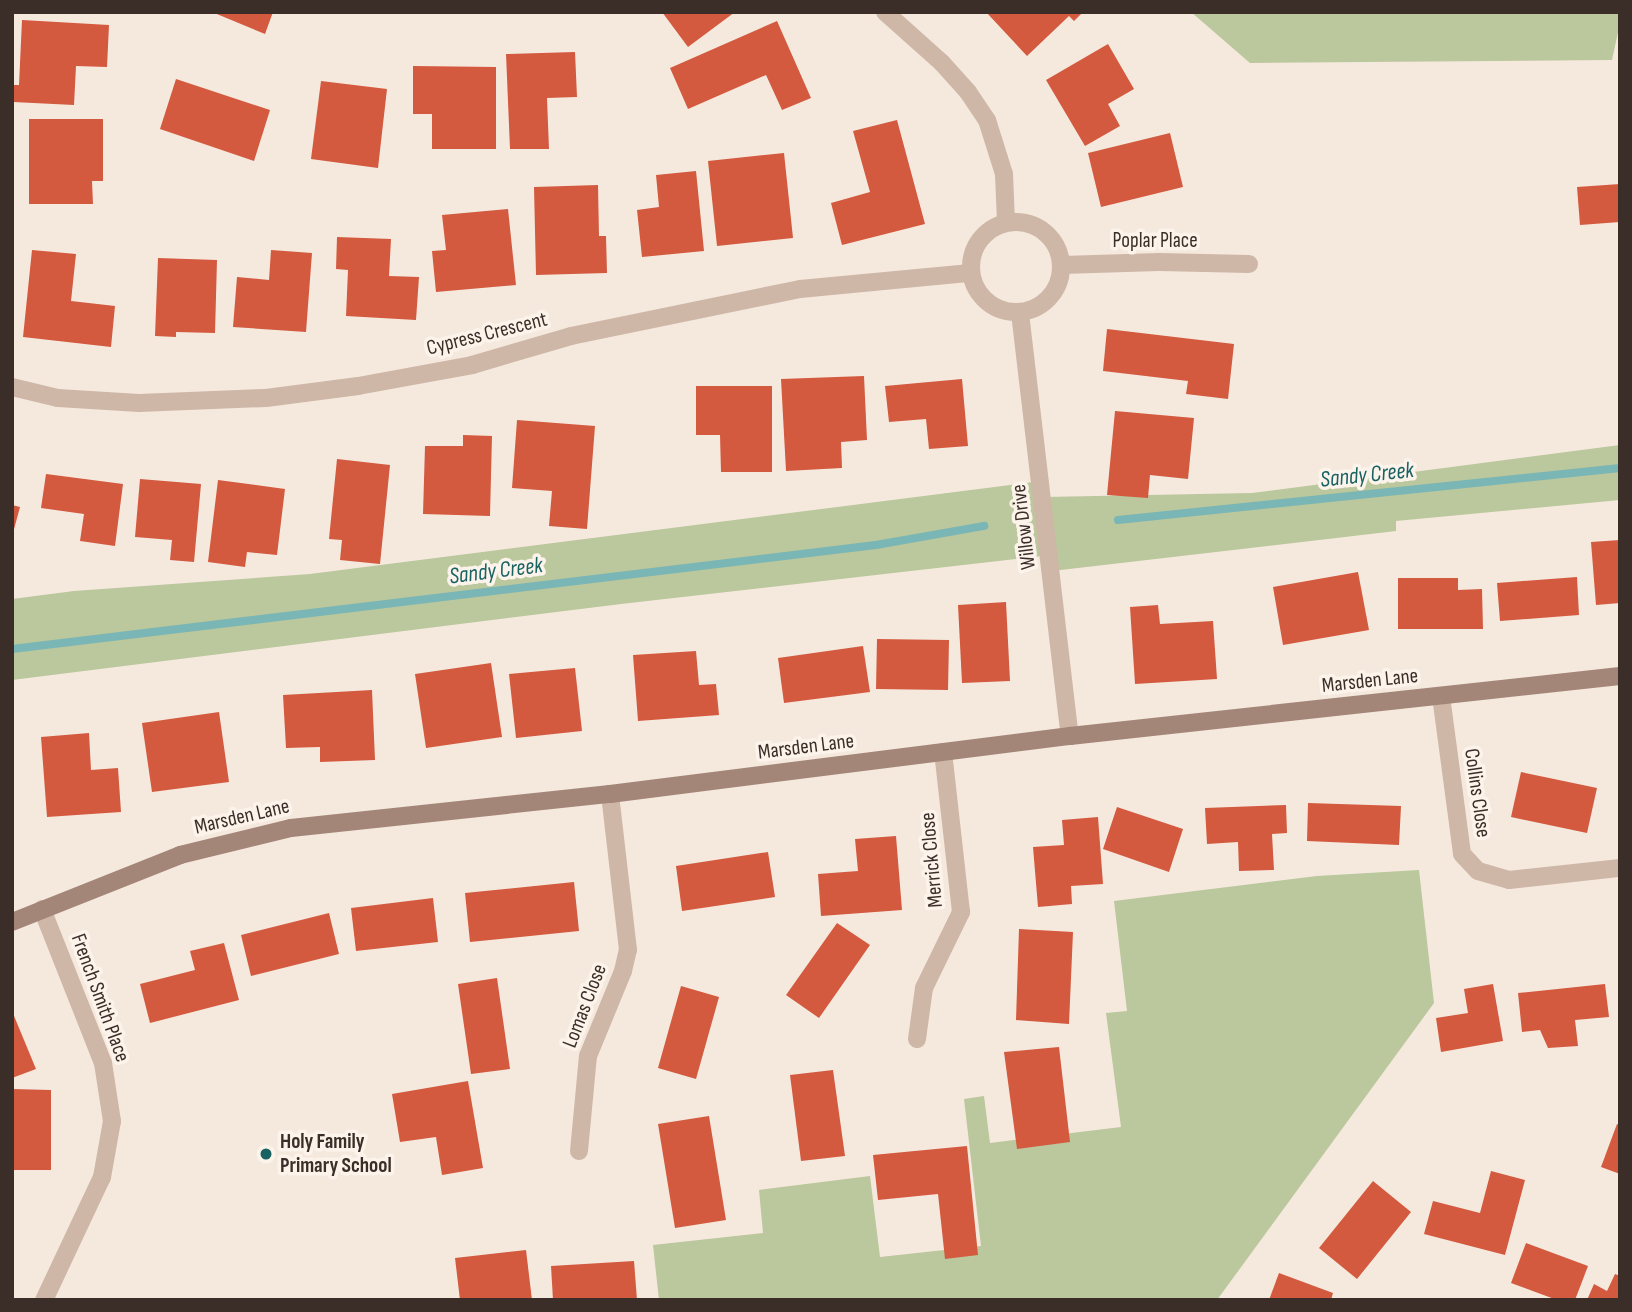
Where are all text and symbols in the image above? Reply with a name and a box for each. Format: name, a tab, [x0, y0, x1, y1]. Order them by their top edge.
street label: Poplar Place	[1112, 228, 1198, 254]
street label: Cypress Crescent	[424, 307, 550, 361]
water label: Sandy Creek	[1319, 456, 1415, 494]
street label: Willow Drive	[1006, 483, 1042, 571]
water label: Sandy Creek	[448, 552, 544, 590]
street label: Marsden Lane	[1321, 663, 1419, 699]
street label: Marsden Lane	[757, 729, 855, 765]
street label: Collins Close	[1458, 747, 1496, 839]
street label: Marsden Lane	[192, 794, 292, 840]
street label: Merrick Close	[915, 811, 949, 909]
street label: French Smith Place	[65, 930, 135, 1066]
street label: Lomas Close	[558, 961, 612, 1051]
place label: Holy Family Primary School	[280, 1129, 392, 1179]
marker: Holy Family Primary School	[258, 1146, 274, 1162]

